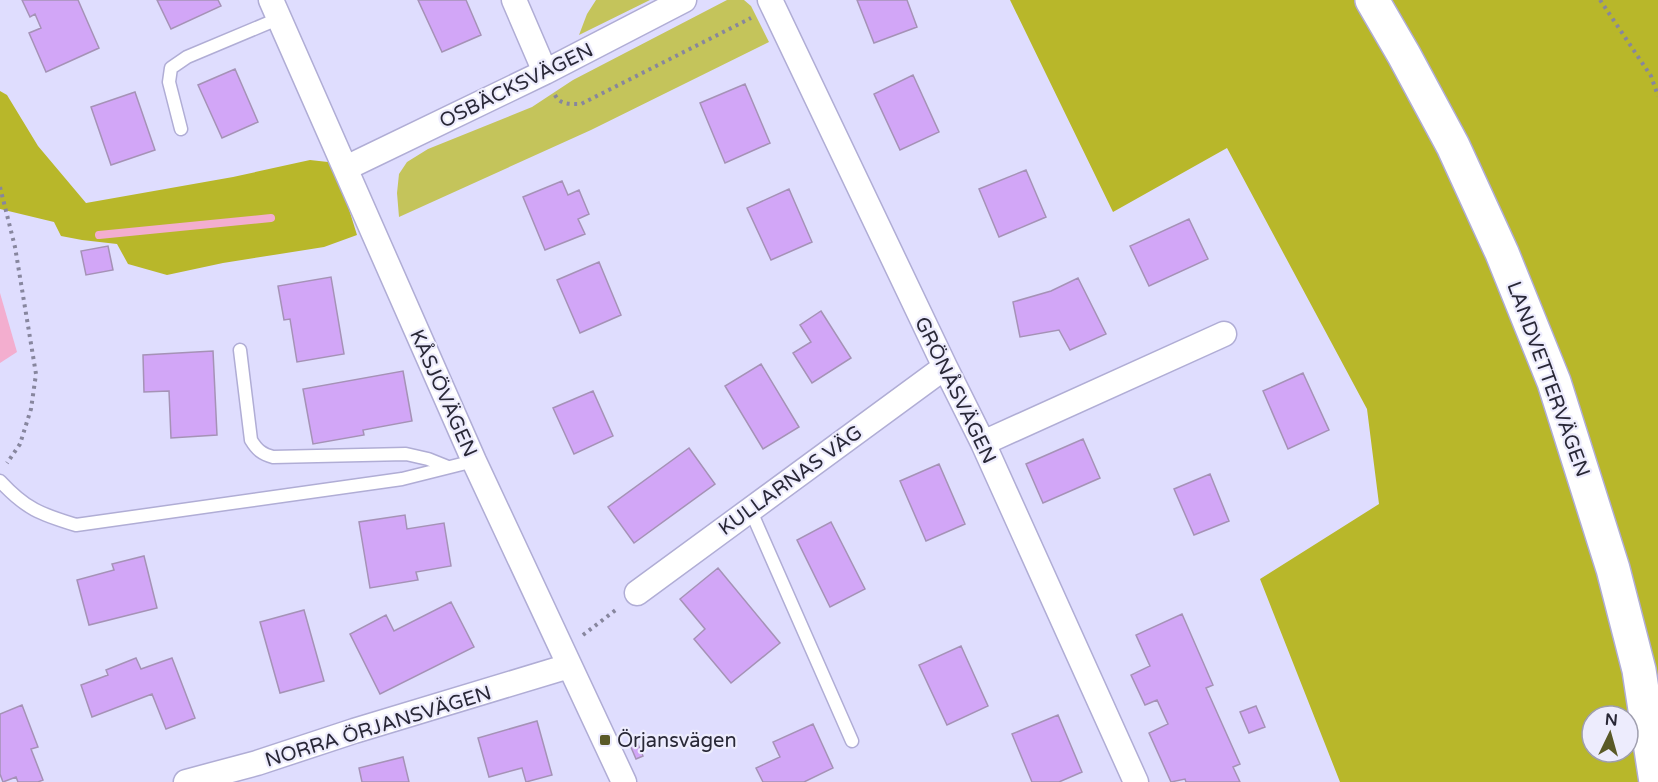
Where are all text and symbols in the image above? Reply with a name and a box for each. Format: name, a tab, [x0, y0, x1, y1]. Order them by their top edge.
street label: OSBÄCKSVÄGEN	[436, 38, 597, 134]
street label: LANDVETTERVÄGEN	[1501, 278, 1595, 480]
street label: GRÖNÅSVÄGEN	[909, 313, 1002, 468]
street label: KÅSJÖVÄGEN	[404, 325, 483, 461]
street label: KULLARNAS VÄG	[714, 421, 867, 541]
street label: NORRA ÖRJANSVÄGEN	[262, 680, 494, 773]
north arrow	[1580, 704, 1640, 764]
text: N	[1604, 710, 1618, 731]
place label: Örjansvägen	[617, 728, 737, 753]
marker: Örjansvägen	[598, 733, 612, 747]

